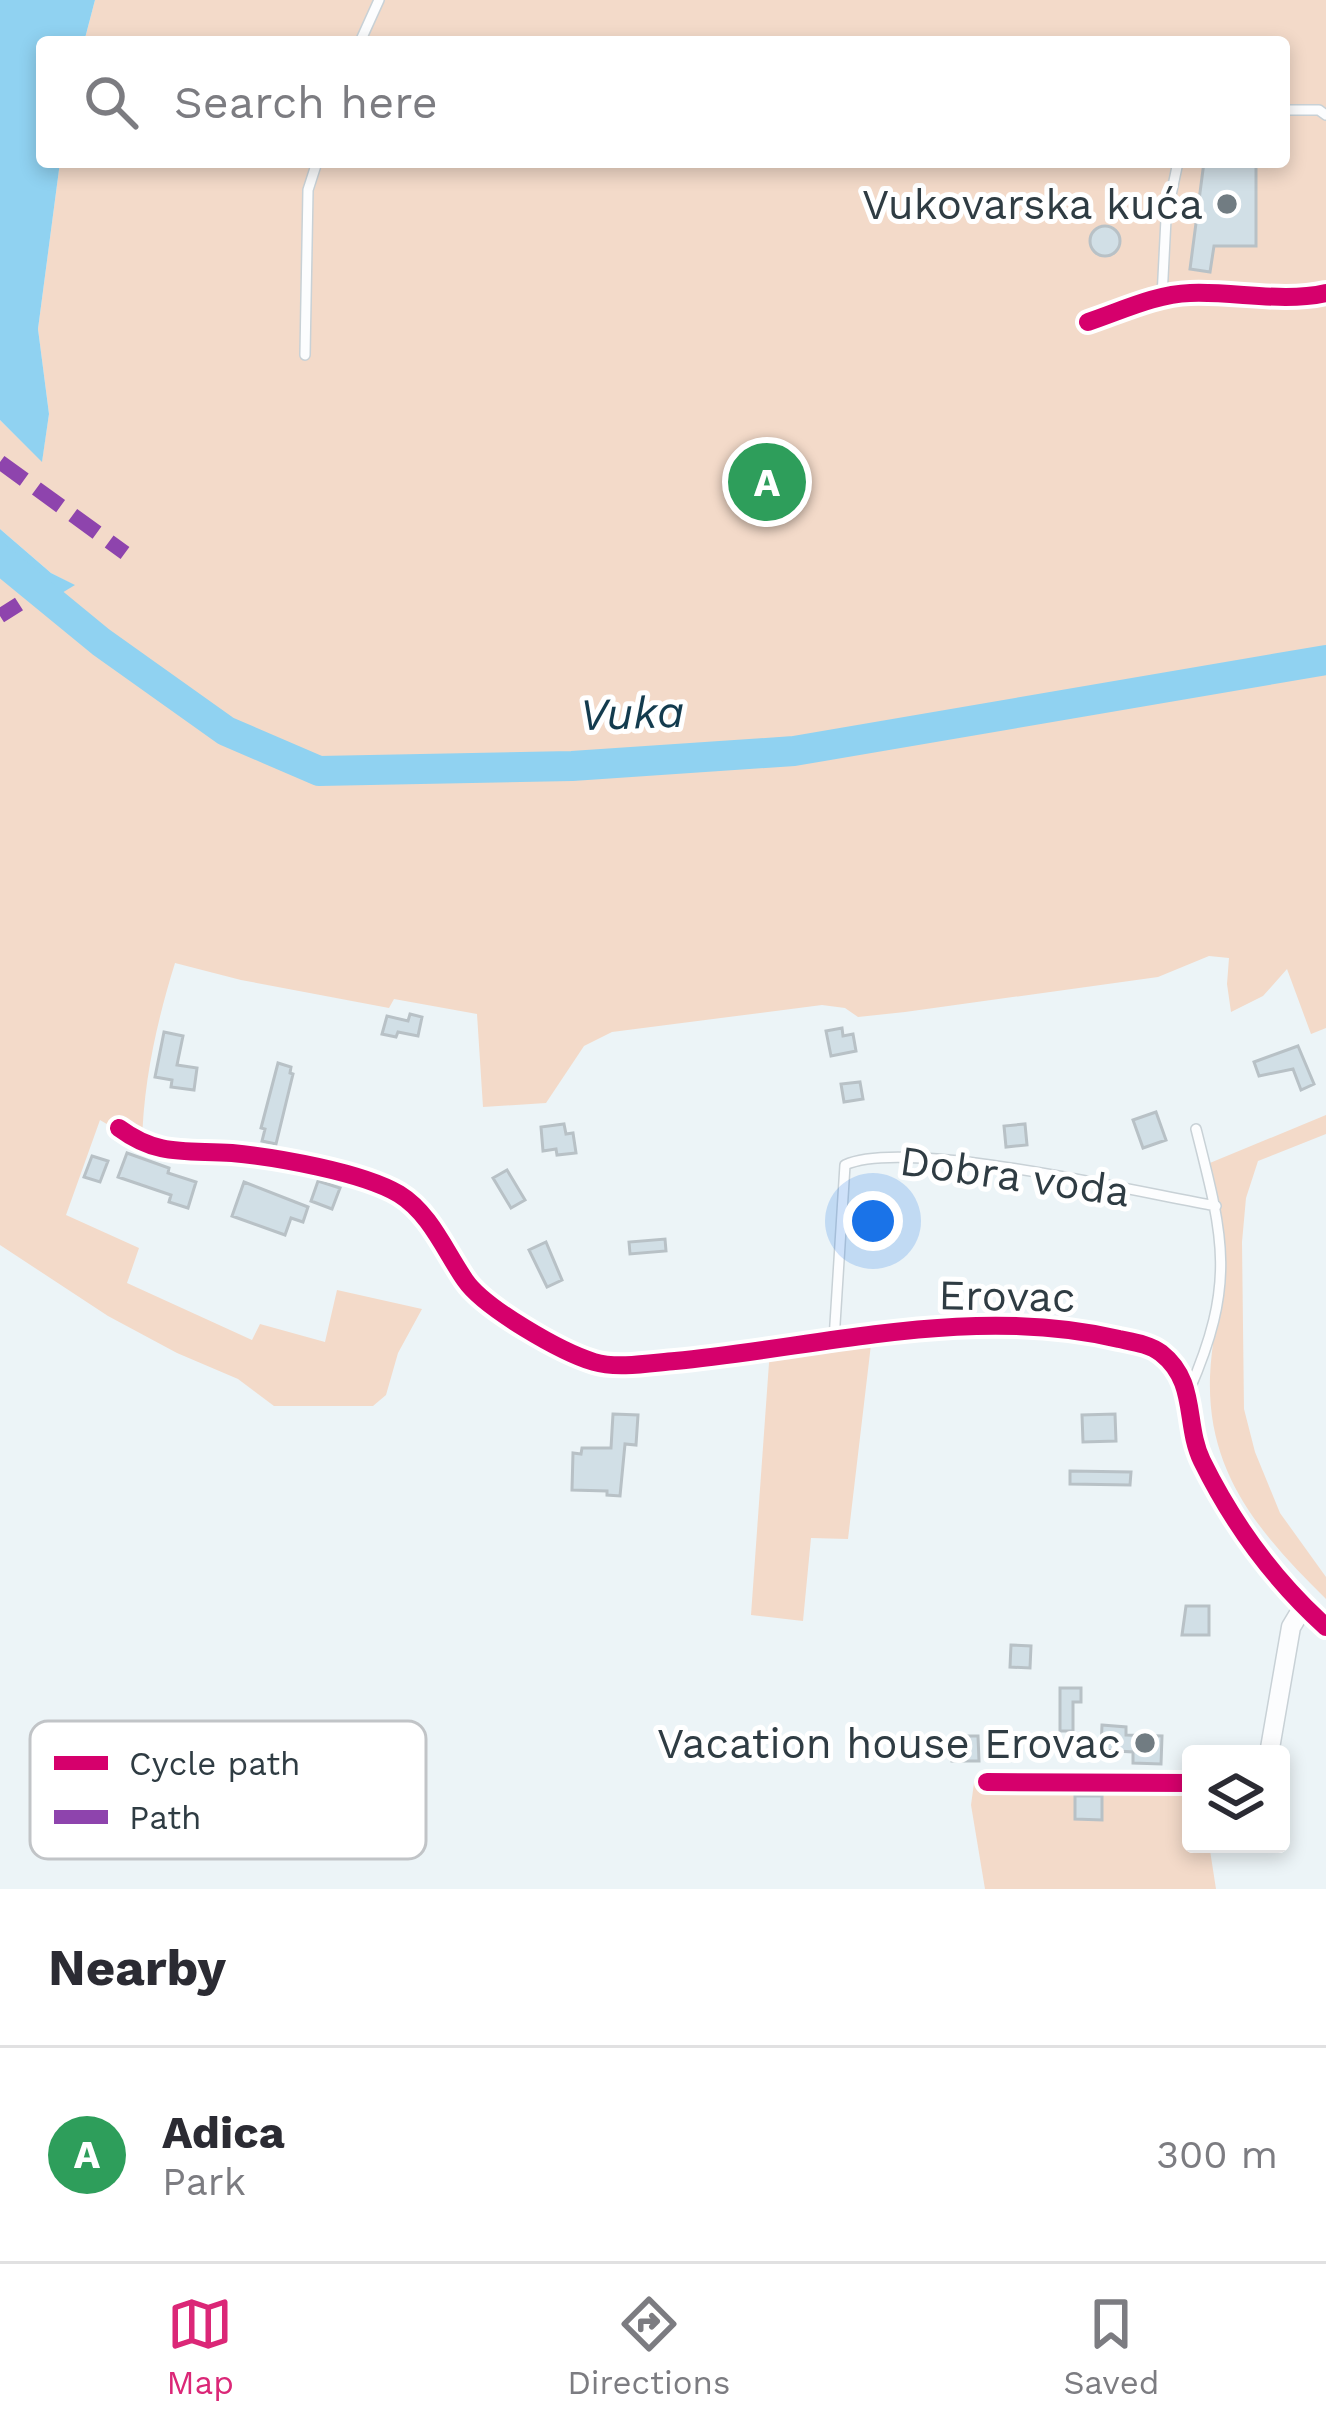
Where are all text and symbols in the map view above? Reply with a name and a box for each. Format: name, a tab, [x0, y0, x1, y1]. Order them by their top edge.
search box	[36, 36, 1290, 168]
icon: search	[78, 69, 144, 135]
text: Search here	[174, 76, 438, 129]
place label: Vukovarska kuća	[862, 180, 1203, 229]
marker: Vukovarska kuća	[1214, 191, 1240, 217]
pin: A	[728, 437, 806, 527]
water label: Vuka	[579, 685, 685, 741]
street label: Dobra voda	[897, 1136, 1133, 1216]
your location	[843, 1191, 903, 1251]
street label: Erovac	[938, 1270, 1076, 1322]
place label: Vacation house Erovac	[657, 1719, 1121, 1768]
legend	[30, 1721, 426, 1859]
marker: Vacation house Erovac	[1132, 1730, 1158, 1756]
text: Cycle path	[129, 1744, 301, 1783]
map controls	[1182, 1745, 1290, 1853]
button: layers	[1182, 1745, 1290, 1853]
text: Path	[129, 1798, 201, 1837]
text: Nearby	[48, 1938, 226, 1997]
text: Adica	[162, 2106, 285, 2159]
text: A	[74, 2132, 100, 2177]
text: 300 m	[1156, 2132, 1278, 2177]
text: Park	[162, 2159, 246, 2204]
tab: Map	[167, 2291, 234, 2402]
tab: Directions	[567, 2291, 730, 2402]
tab: Saved	[1064, 2291, 1159, 2402]

